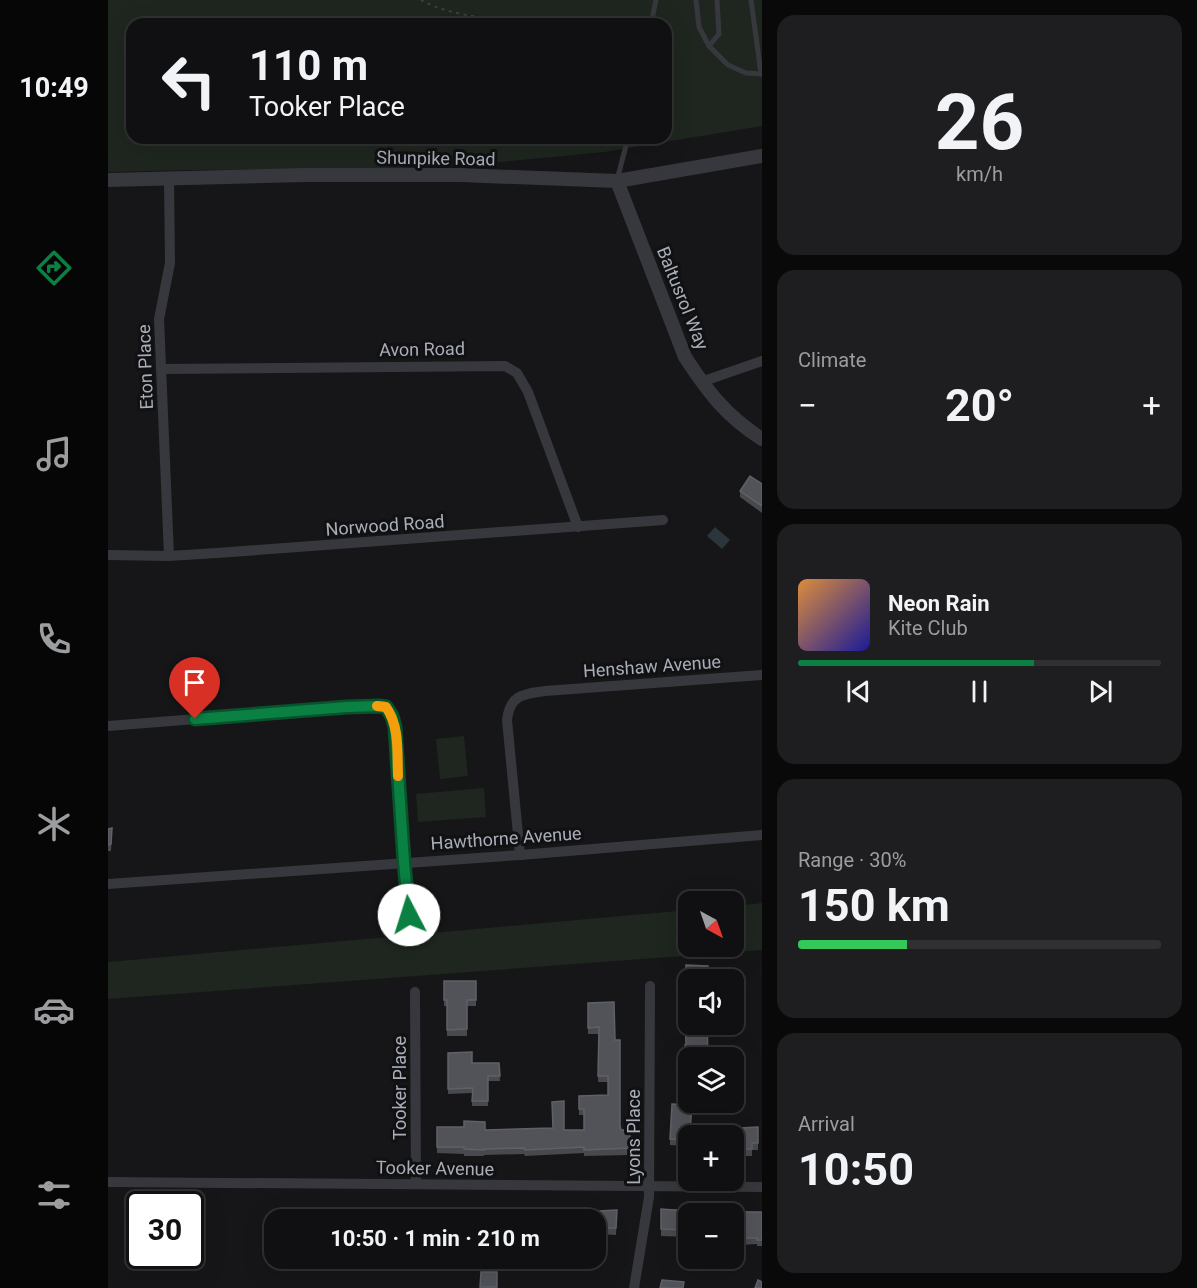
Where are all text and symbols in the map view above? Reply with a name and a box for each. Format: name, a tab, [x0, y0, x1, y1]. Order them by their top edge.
text: 110 m	[249, 41, 368, 90]
icon: left	[150, 42, 228, 120]
text: 10:49	[19, 72, 89, 104]
text: 26	[935, 77, 1024, 168]
text: Tooker Place	[249, 91, 405, 123]
street label: Shunpike Road	[376, 146, 496, 170]
text: km/h	[956, 162, 1003, 186]
street label: Baltusrol Way	[653, 243, 713, 353]
icon: directions	[33, 247, 75, 289]
street label: Eton Place	[133, 324, 157, 410]
street label: Avon Road	[379, 338, 465, 360]
text: Climate	[798, 348, 866, 372]
text: 20°	[945, 379, 1014, 432]
text: −	[798, 386, 817, 425]
text: +	[1142, 386, 1161, 425]
icon: music	[33, 433, 75, 475]
street label: Norwood Road	[325, 510, 445, 540]
text: Neon Rain	[888, 591, 990, 616]
text: Kite Club	[888, 616, 968, 640]
icon: phone	[33, 618, 75, 660]
street label: Henshaw Avenue	[582, 651, 722, 681]
pin	[169, 657, 220, 719]
icon: arrive	[178, 666, 211, 699]
icon: previous	[842, 675, 875, 708]
icon: pause	[963, 675, 996, 708]
icon: next	[1084, 675, 1117, 708]
icon: climate	[33, 803, 75, 845]
street label: Hawthorne Avenue	[430, 822, 582, 854]
text: Range · 30%	[798, 848, 906, 872]
text: 150 km	[798, 879, 950, 932]
position arrow	[377, 883, 441, 947]
north arrow	[678, 891, 744, 957]
map controls	[678, 891, 744, 1269]
button: sound	[678, 969, 744, 1035]
icon: car	[33, 989, 75, 1031]
street label: Tooker Place	[389, 1036, 410, 1140]
button: layers	[678, 1047, 744, 1113]
street label: Lyons Place	[623, 1089, 644, 1185]
text: Arrival	[798, 1112, 855, 1136]
button: +	[678, 1125, 744, 1191]
text: 10:50	[798, 1143, 914, 1196]
street label: Tooker Avenue	[376, 1156, 494, 1180]
icon: filters	[33, 1174, 75, 1216]
speed limit sign: 30	[126, 1191, 204, 1269]
button: −	[678, 1203, 744, 1269]
text: 10:50 · 1 min · 210 m	[330, 1226, 540, 1251]

